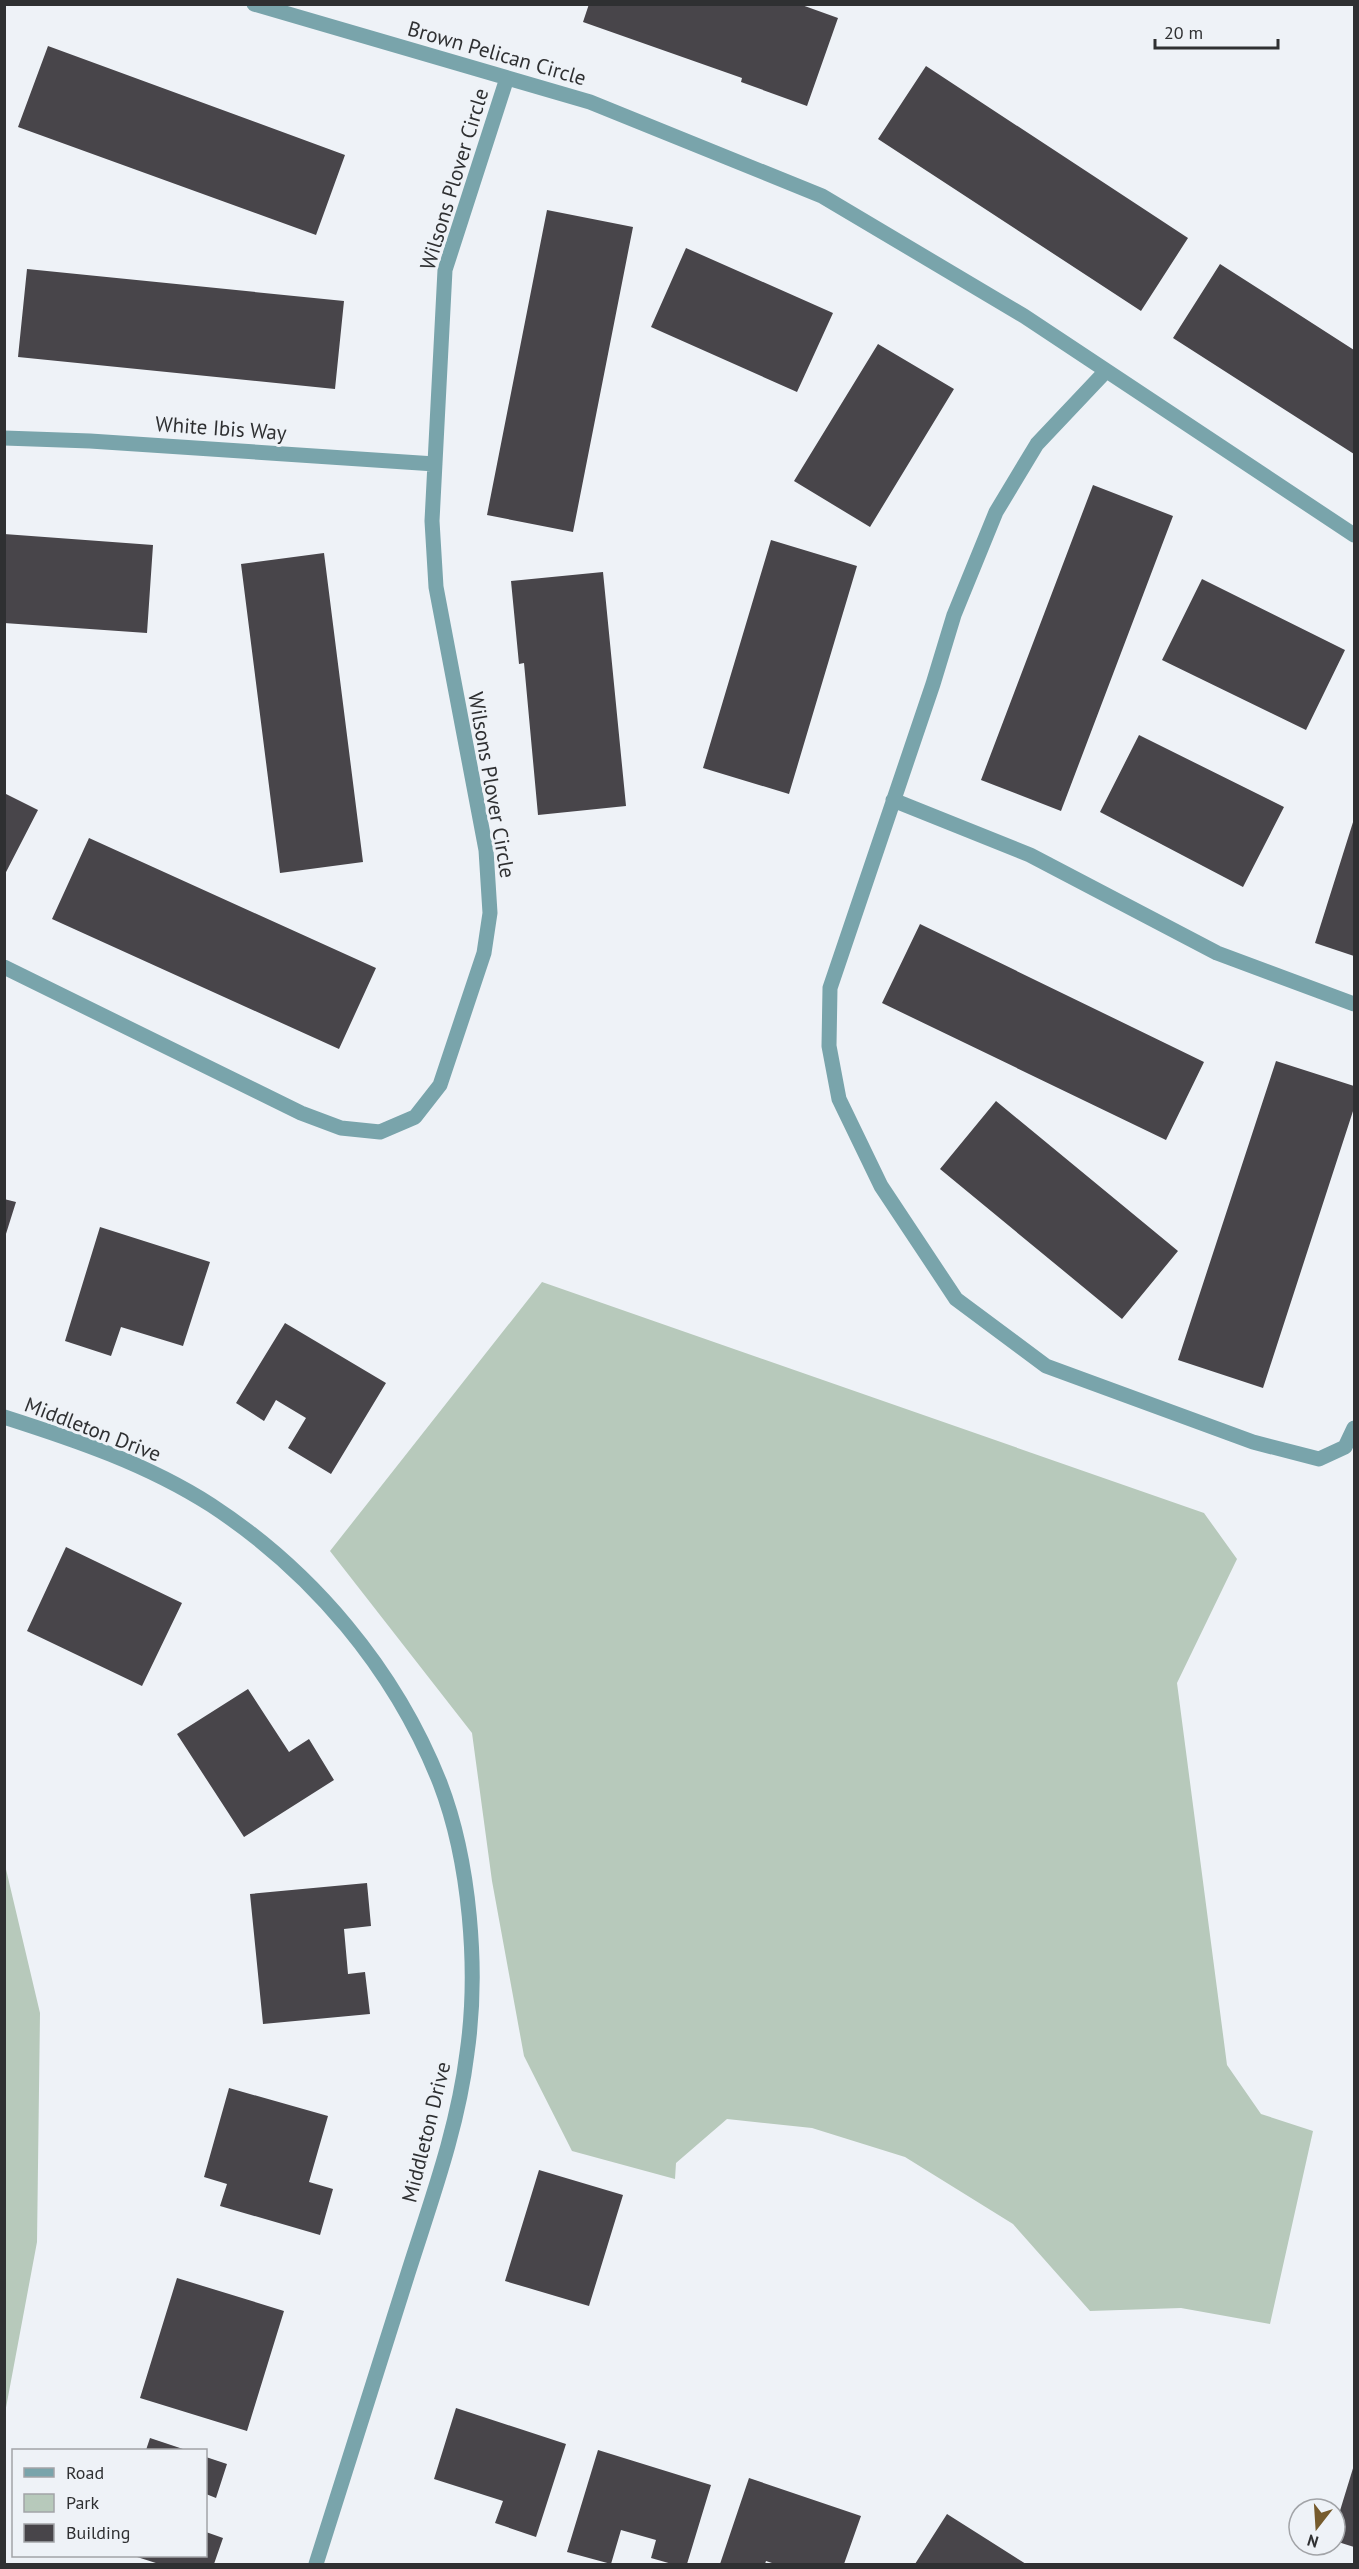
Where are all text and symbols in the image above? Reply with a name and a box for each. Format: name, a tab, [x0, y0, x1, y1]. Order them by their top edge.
scale bar	[1155, 12, 1278, 50]
street label: Brown Pelican Circle	[405, 15, 589, 91]
text: 20 m	[1164, 21, 1203, 44]
street label: Wilsons Plover Circle	[414, 85, 494, 273]
street label: White Ibis Way	[154, 410, 288, 446]
street label: Wilsons Plover Circle	[462, 690, 522, 880]
street label: Middleton Drive	[21, 1391, 165, 1467]
street label: Middleton Drive	[395, 2059, 457, 2205]
legend	[12, 2449, 207, 2557]
text: Road	[66, 2461, 104, 2484]
text: Park	[66, 2491, 99, 2514]
north arrow	[1287, 2497, 1347, 2557]
text: Building	[66, 2521, 130, 2544]
text: N	[1305, 2530, 1321, 2552]

